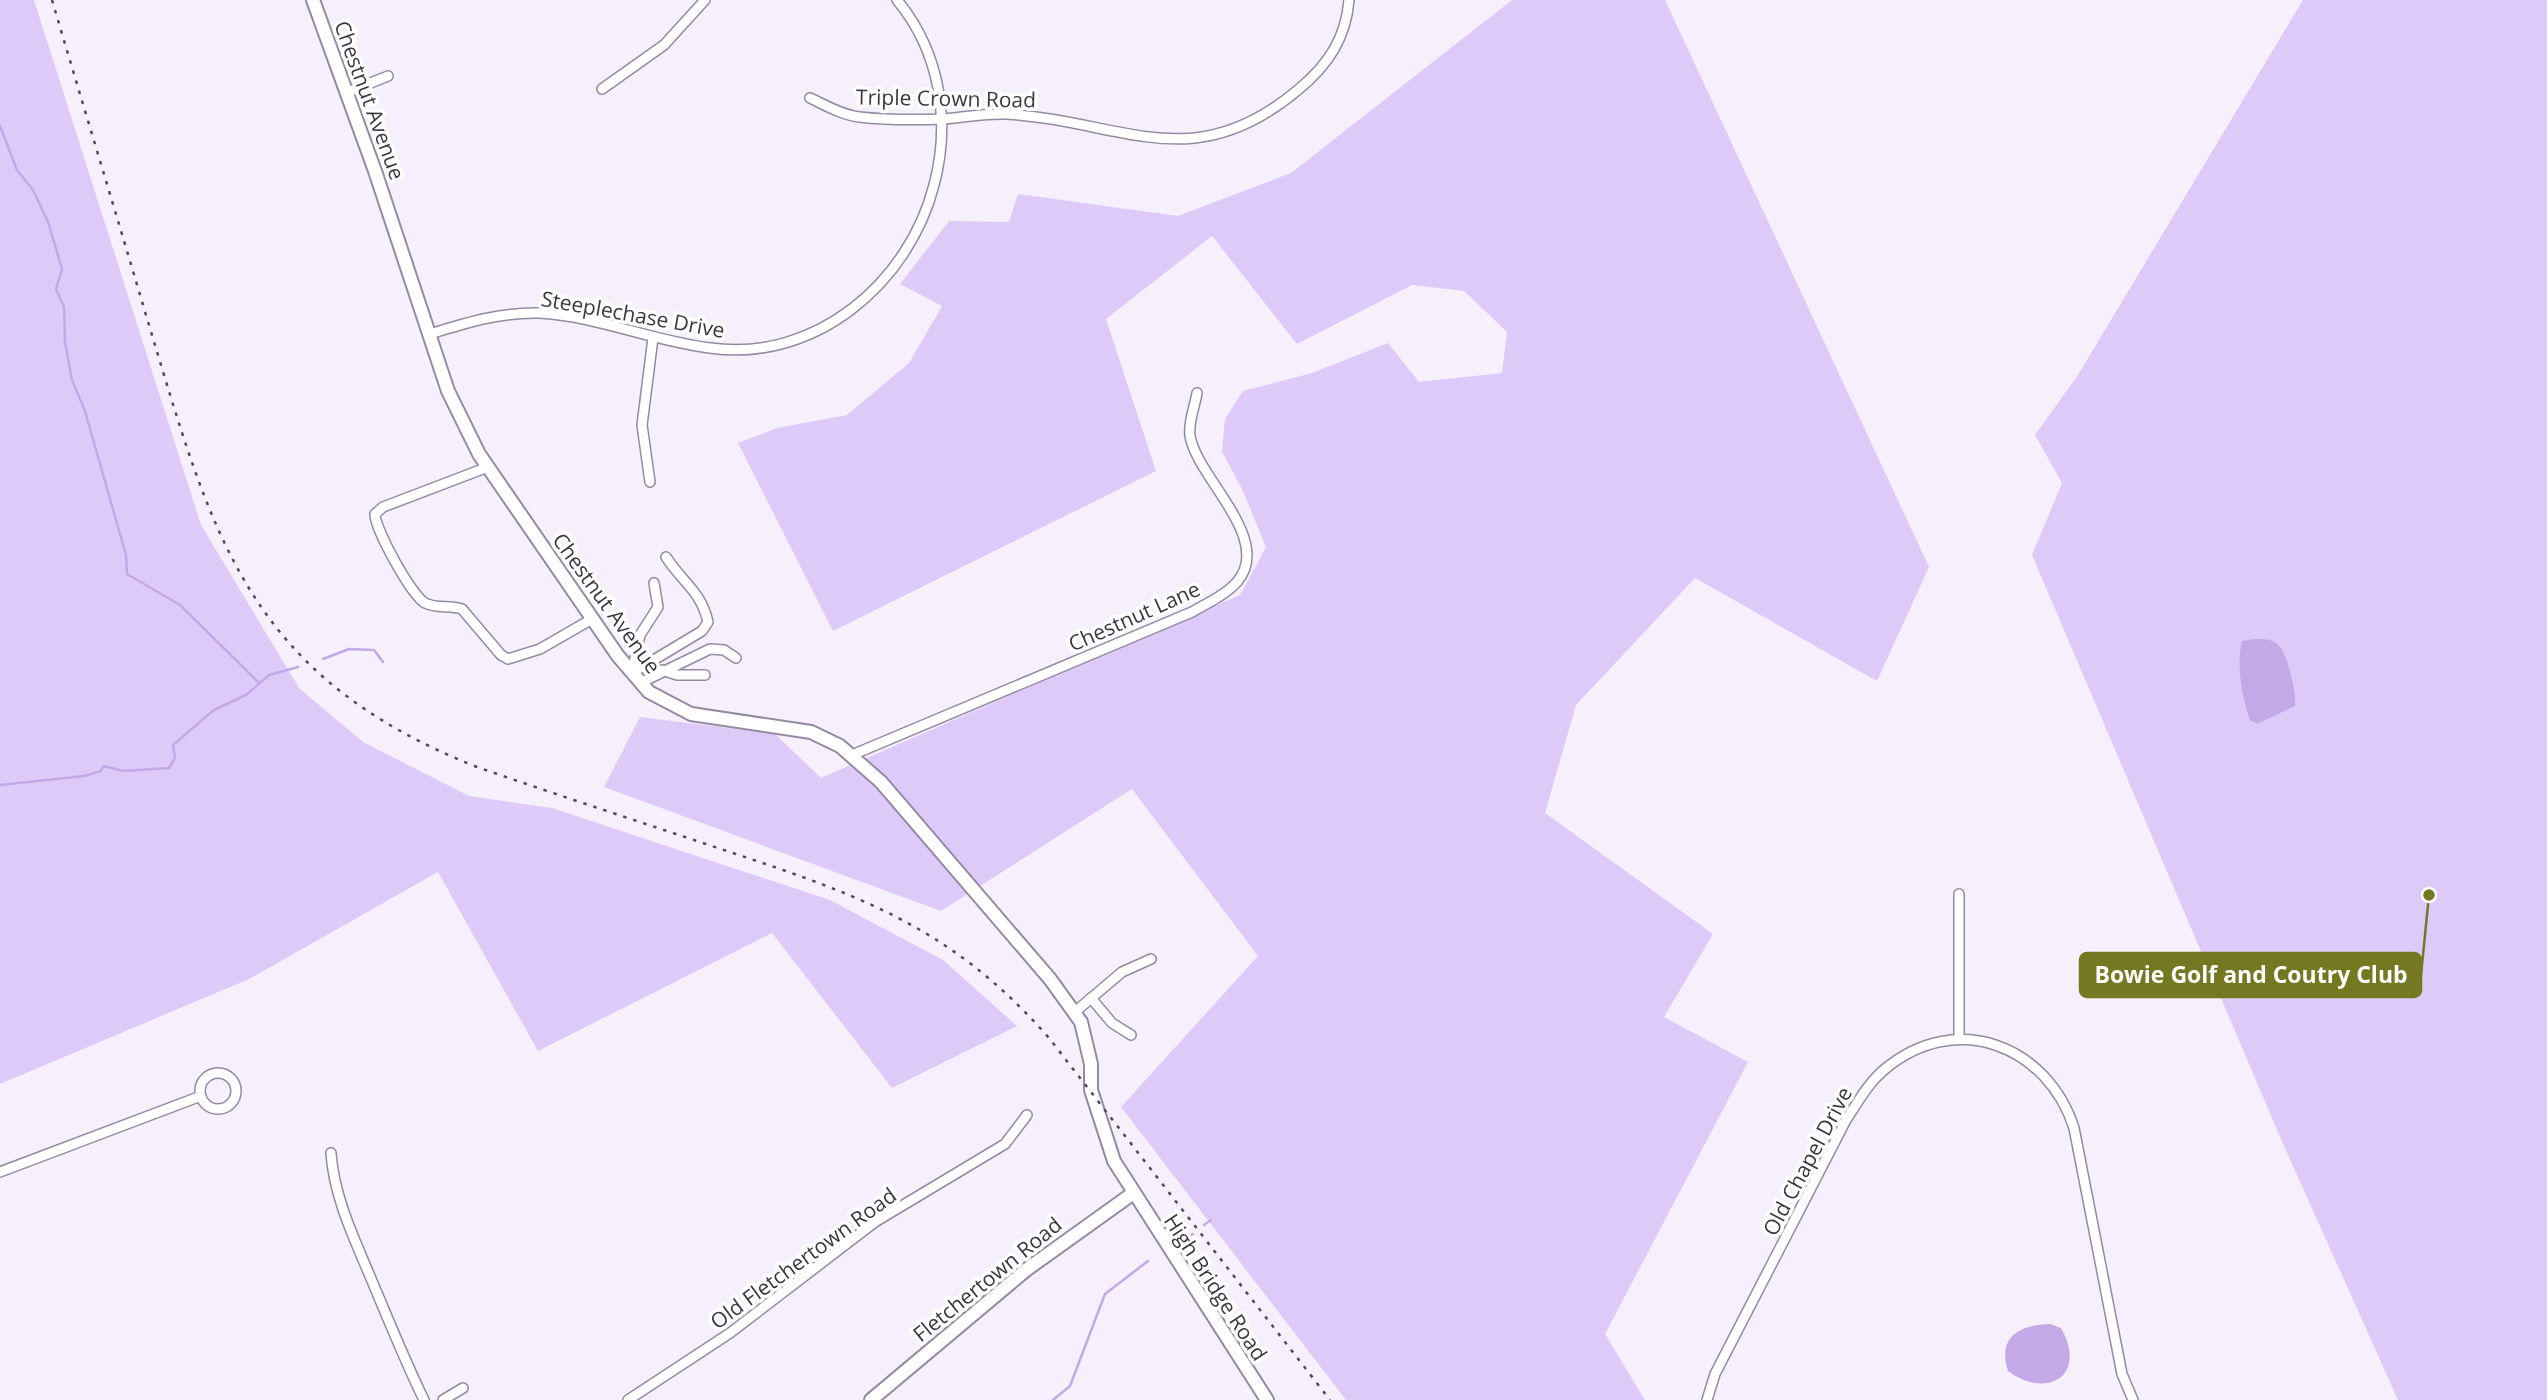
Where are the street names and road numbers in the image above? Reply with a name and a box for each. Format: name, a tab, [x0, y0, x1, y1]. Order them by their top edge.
street label: Chestnut Avenue	[328, 17, 412, 183]
street label: Triple Crown Road	[856, 82, 1036, 114]
street label: Steeplechase Drive	[539, 284, 727, 344]
street label: Chestnut Avenue	[547, 527, 667, 679]
street label: Chestnut Lane	[1064, 574, 1204, 658]
street label: Old Chapel Drive	[1756, 1082, 1858, 1240]
street label: Old Fletchertown Road	[704, 1181, 902, 1335]
street label: High Bridge Road	[1158, 1208, 1274, 1366]
street label: Fletchertown Road	[907, 1210, 1067, 1348]

